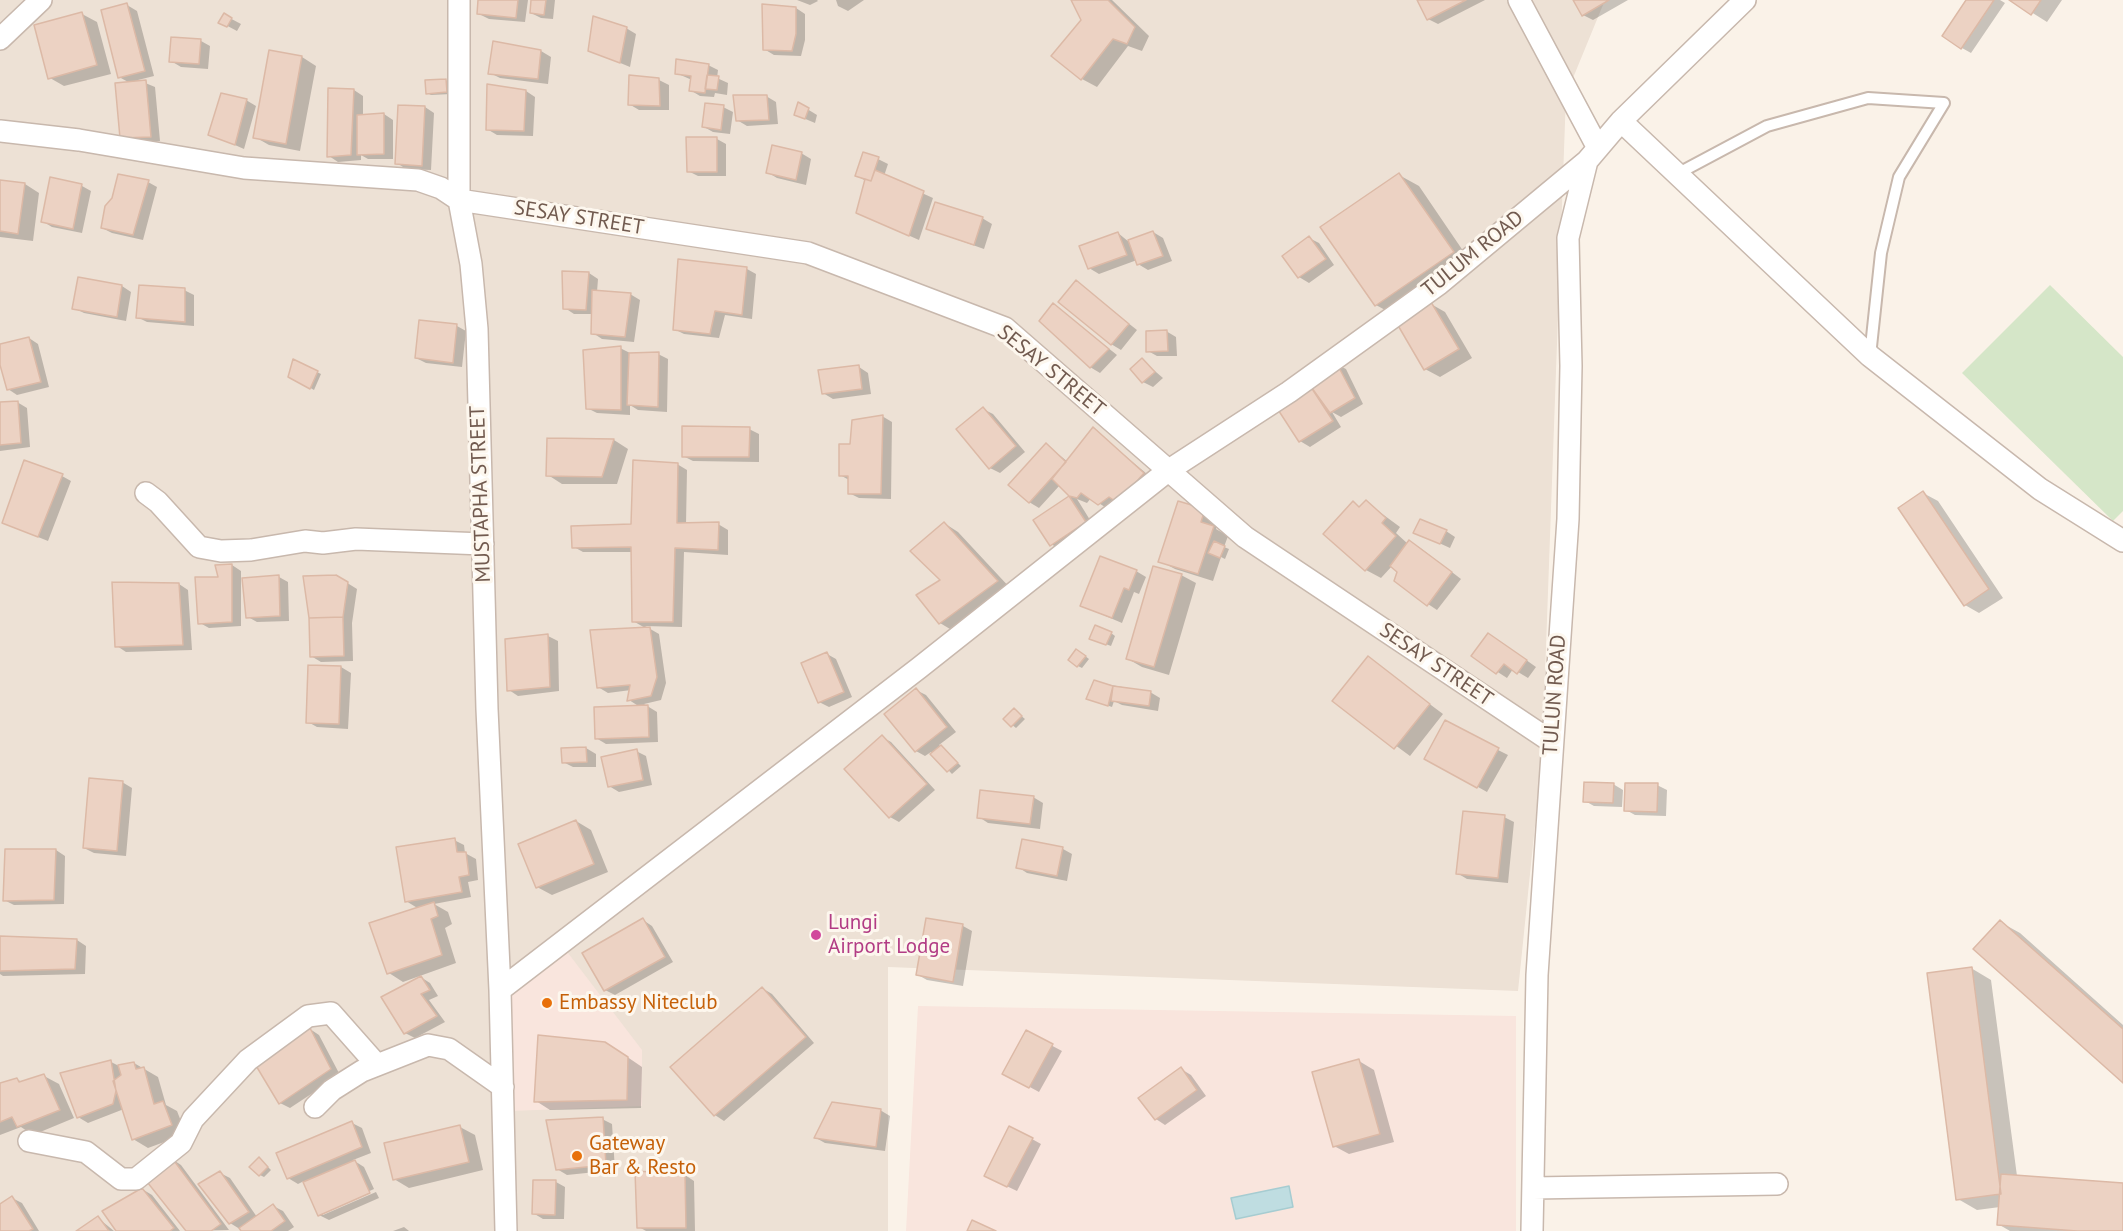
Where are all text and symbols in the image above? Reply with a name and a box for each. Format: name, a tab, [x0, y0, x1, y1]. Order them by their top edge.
street label: SESAY STREET	[512, 195, 646, 241]
street label: TULUM ROAD	[1417, 205, 1529, 303]
street label: SESAY STREET	[992, 320, 1110, 422]
street label: MUSTAPHA STREET	[465, 405, 497, 583]
street label: SESAY STREET	[1375, 618, 1497, 712]
street label: TULUN ROAD	[1538, 634, 1572, 756]
place label: Lungi Airport Lodge	[828, 910, 950, 960]
marker: Lungi Airport Lodge	[809, 928, 823, 942]
place label: Embassy Niteclub	[559, 990, 717, 1016]
marker: Embassy Niteclub	[540, 996, 554, 1010]
place label: Gateway Bar & Resto	[589, 1131, 696, 1181]
marker: Gateway Bar & Resto	[570, 1149, 584, 1163]

